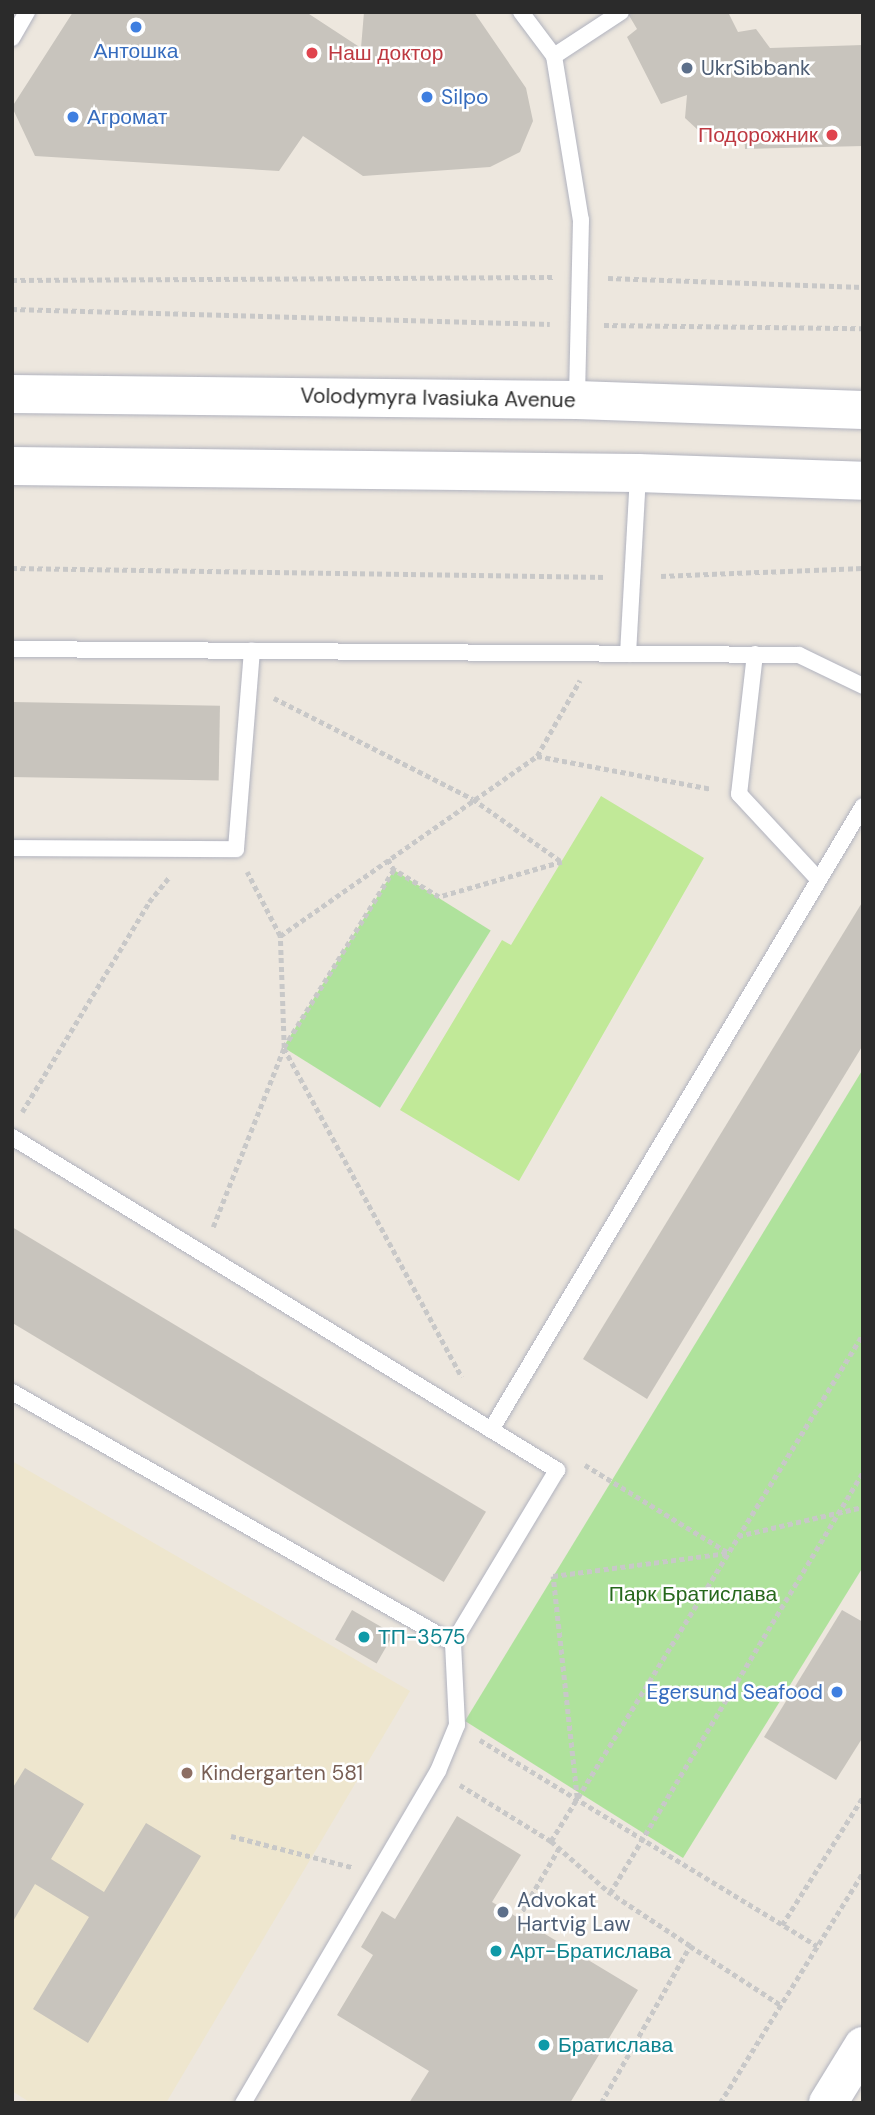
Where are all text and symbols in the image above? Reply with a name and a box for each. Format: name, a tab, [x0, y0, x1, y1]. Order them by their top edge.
marker: Антошка	[128, 19, 144, 35]
place label: Антошка	[94, 38, 178, 64]
place label: Наш доктор	[328, 40, 443, 66]
marker: Наш доктор	[302, 43, 322, 63]
place label: UkrSibbank	[701, 55, 811, 81]
marker: UkrSibbank	[679, 60, 695, 76]
place label: Silpo	[441, 84, 489, 110]
marker: Silpo	[419, 89, 435, 105]
place label: Агромат	[87, 104, 167, 130]
marker: Агромат	[65, 109, 81, 125]
place label: Подорожник	[698, 122, 818, 148]
marker: Подорожник	[824, 127, 840, 143]
street label: Volodymyra Ivasiuka Avenue	[300, 383, 576, 413]
park label: Парк Братислава	[609, 1581, 777, 1607]
place label: ТП-3575	[378, 1624, 466, 1650]
marker: ТП-3575	[356, 1629, 372, 1645]
place label: Egersund Seafood	[646, 1679, 823, 1705]
marker: Egersund Seafood	[829, 1684, 845, 1700]
place label: Kindergarten 581	[201, 1760, 363, 1786]
marker: Kindergarten 581	[179, 1765, 195, 1781]
place label: Advokat Hartvig Law	[517, 1887, 630, 1937]
marker: Advokat Hartvig Law	[495, 1904, 511, 1920]
place label: Арт-Братислава	[510, 1938, 671, 1964]
marker: Арт-Братислава	[488, 1943, 504, 1959]
place label: Братислава	[558, 2032, 673, 2058]
marker: Братислава	[536, 2037, 552, 2053]

